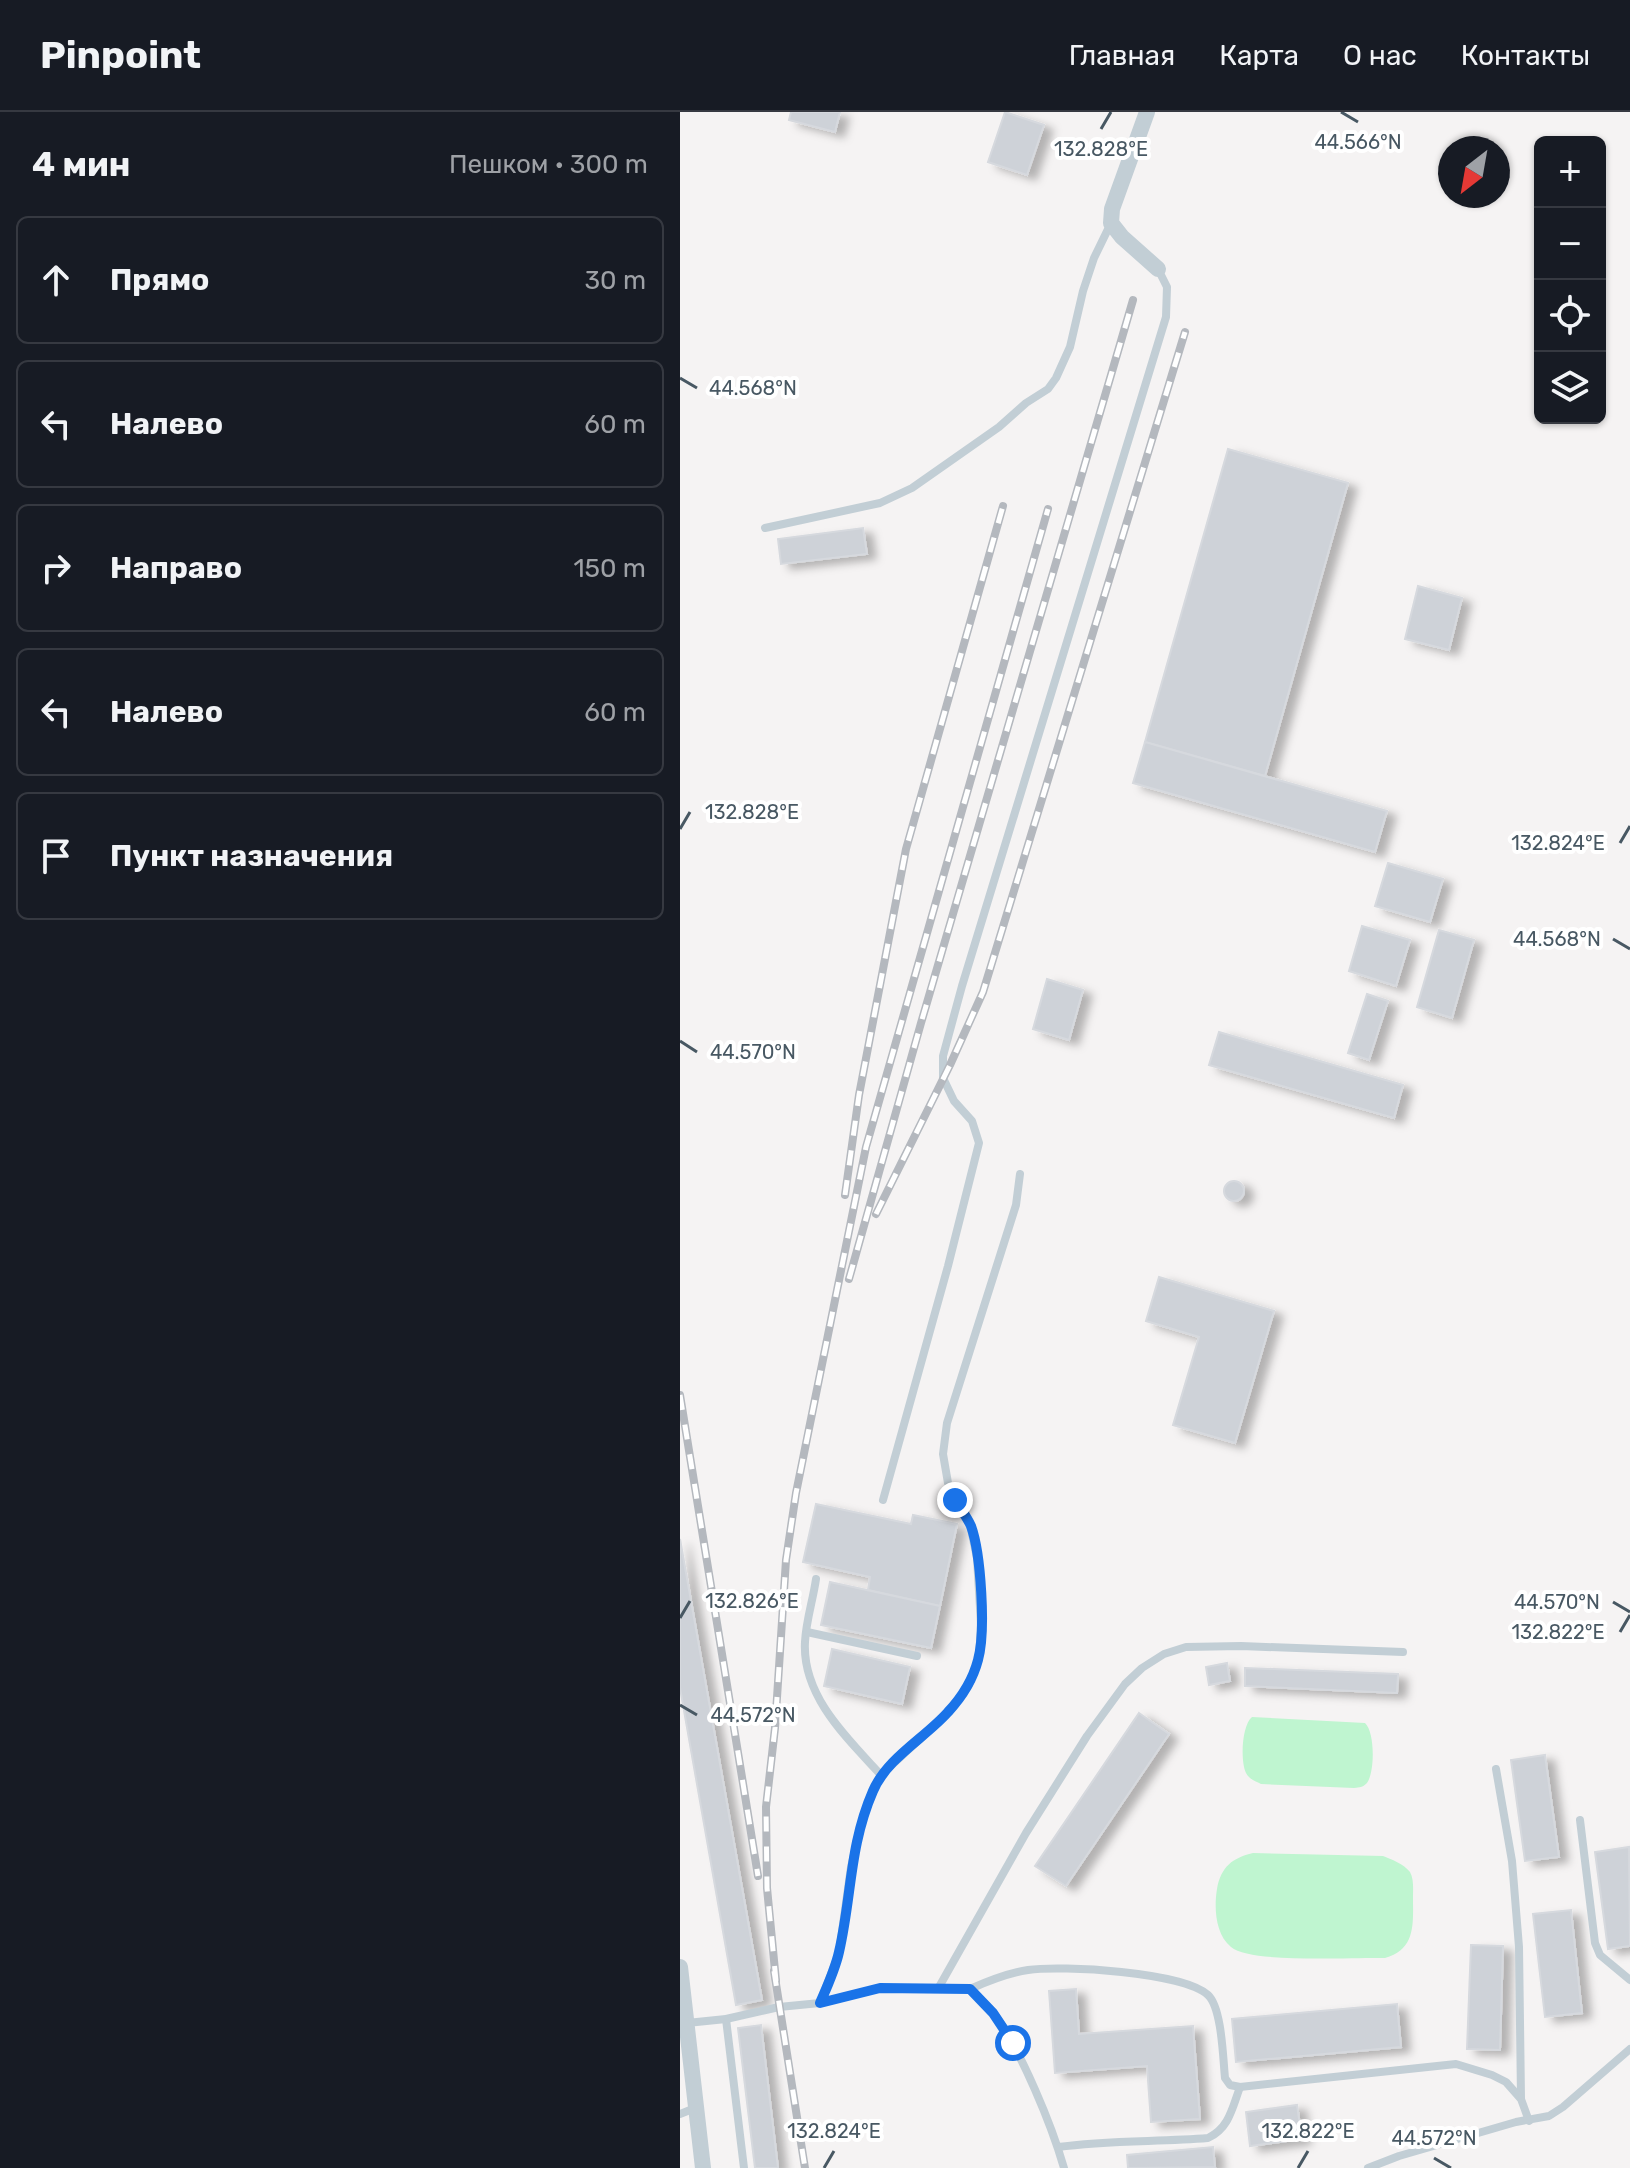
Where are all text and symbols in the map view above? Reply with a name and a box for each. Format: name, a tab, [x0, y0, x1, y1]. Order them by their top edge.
text: Pinpoint	[40, 32, 201, 78]
text: Главная	[1069, 39, 1175, 72]
text: Карта	[1219, 39, 1299, 72]
text: О нас	[1343, 39, 1417, 72]
text: Контакты	[1461, 39, 1590, 72]
text: 44.566°N	[1314, 130, 1402, 154]
north arrow	[1438, 136, 1510, 208]
map controls	[1534, 136, 1606, 424]
button: +	[1534, 136, 1606, 208]
text: 132.828°E	[1054, 137, 1148, 161]
text: 4 мин	[32, 144, 130, 185]
text: Пешком · 300 m	[449, 149, 648, 180]
button: −	[1534, 208, 1606, 280]
icon: ahead	[34, 258, 78, 302]
text: Прямо	[110, 262, 209, 298]
text: 30 m	[584, 265, 646, 296]
button: locate	[1534, 280, 1606, 352]
button: layers	[1534, 352, 1606, 424]
text: 44.568°N	[709, 376, 797, 400]
icon: left	[34, 402, 78, 446]
text: Налево	[110, 406, 223, 442]
text: 60 m	[584, 409, 646, 440]
icon: right	[34, 546, 78, 590]
text: Направо	[110, 550, 242, 586]
text: 150 m	[573, 553, 646, 584]
icon: left	[34, 690, 78, 734]
text: Налево	[110, 694, 223, 730]
text: 60 m	[584, 697, 646, 728]
text: 132.828°E	[705, 800, 799, 824]
text: 132.824°E	[1511, 831, 1605, 855]
icon: arrive	[34, 834, 78, 878]
text: Пункт назначения	[110, 838, 393, 874]
text: 44.568°N	[1513, 927, 1601, 951]
text: 44.570°N	[710, 1040, 796, 1064]
route end	[937, 1482, 973, 1518]
text: 132.826°E	[705, 1589, 799, 1613]
text: 44.570°N	[1514, 1590, 1600, 1614]
text: 132.822°E	[1511, 1620, 1605, 1644]
text: 44.572°N	[710, 1703, 796, 1727]
route start	[995, 2025, 1031, 2061]
text: 132.824°E	[787, 2119, 881, 2143]
text: 132.822°E	[1261, 2119, 1355, 2143]
text: 44.572°N	[1391, 2126, 1477, 2150]

